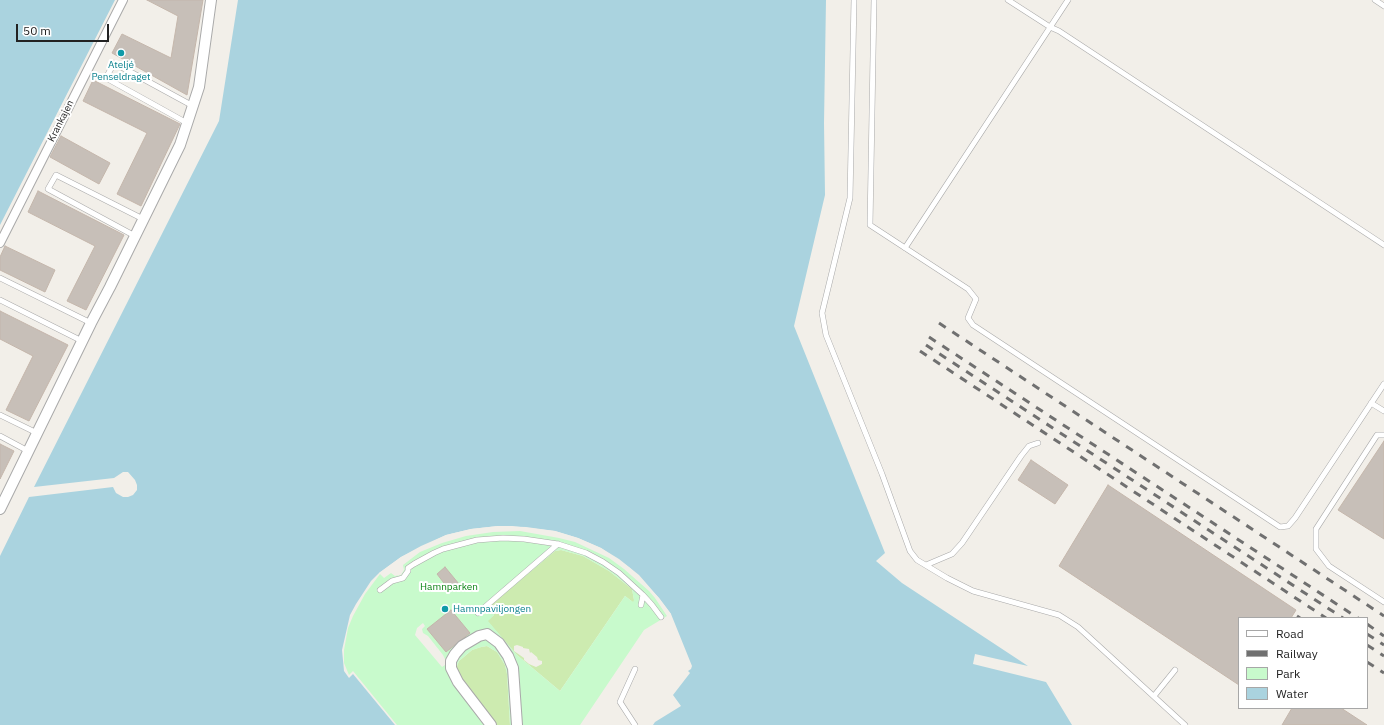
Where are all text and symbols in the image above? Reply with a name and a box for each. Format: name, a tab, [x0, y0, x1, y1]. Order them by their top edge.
scale bar	[18, 16, 111, 42]
text: 50 m	[23, 23, 51, 38]
marker: Ateljé Penseldraget	[116, 48, 126, 58]
place label: Ateljé Penseldraget	[91, 59, 151, 82]
street label: Krankajen	[45, 98, 77, 144]
park label: Hamnparken	[420, 581, 478, 593]
place label: Hamnpaviljongen	[453, 603, 531, 615]
marker: Hamnpaviljongen	[440, 604, 450, 614]
legend	[1238, 617, 1368, 709]
text: Road	[1276, 626, 1304, 641]
text: Railway	[1276, 646, 1318, 661]
text: Park	[1276, 666, 1300, 681]
text: Water	[1276, 686, 1308, 701]

